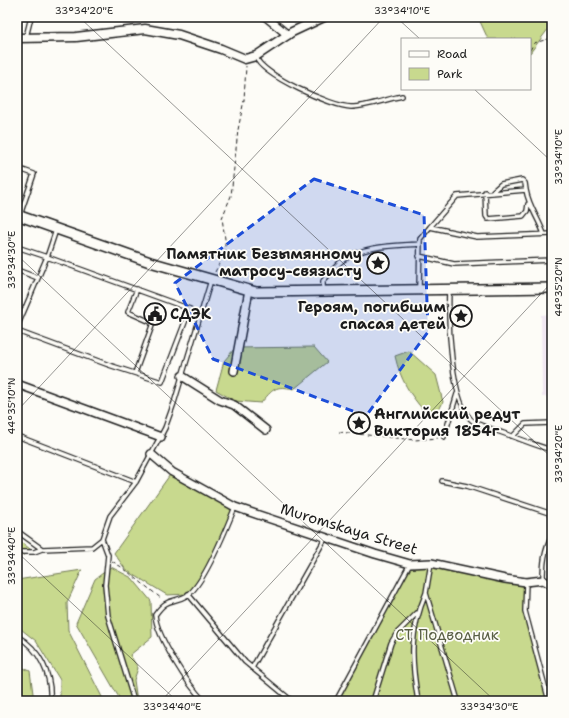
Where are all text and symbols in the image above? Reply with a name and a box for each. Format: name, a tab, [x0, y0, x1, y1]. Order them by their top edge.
text: 33°34'20"E	[55, 4, 113, 17]
text: 33°34'10"E	[374, 4, 430, 17]
legend	[401, 38, 531, 90]
text: Road	[437, 46, 468, 62]
text: Park	[437, 66, 463, 82]
text: 33°34'10"E	[552, 129, 565, 185]
text: 33°34'30"E	[5, 231, 18, 289]
place label: Памятник Безымянному матросу-связисту	[166, 244, 362, 281]
place icon: Памятник Безымянному матросу-связисту	[365, 250, 391, 276]
text: 44°35'20"N	[552, 257, 565, 317]
place label: Героям, погибшим спасая детей	[298, 297, 447, 334]
public building icon: СДЭК	[142, 301, 168, 327]
place icon: Героям, погибшим спасая детей	[448, 303, 474, 329]
place label: СДЭК	[170, 304, 212, 324]
text: 44°35'10"N	[5, 378, 18, 434]
place label: Английский редут Виктория 1854г	[374, 404, 520, 441]
place icon: Английский редут Виктория 1854г	[346, 410, 372, 436]
text: 33°34'20"E	[552, 425, 565, 483]
street label: Muromskaya Street	[278, 499, 420, 559]
text: 33°34'40"E	[5, 527, 18, 585]
park label: СТ Подводник	[395, 625, 499, 645]
text: 33°34'40"E	[143, 700, 201, 713]
text: 33°34'30"E	[460, 700, 518, 713]

